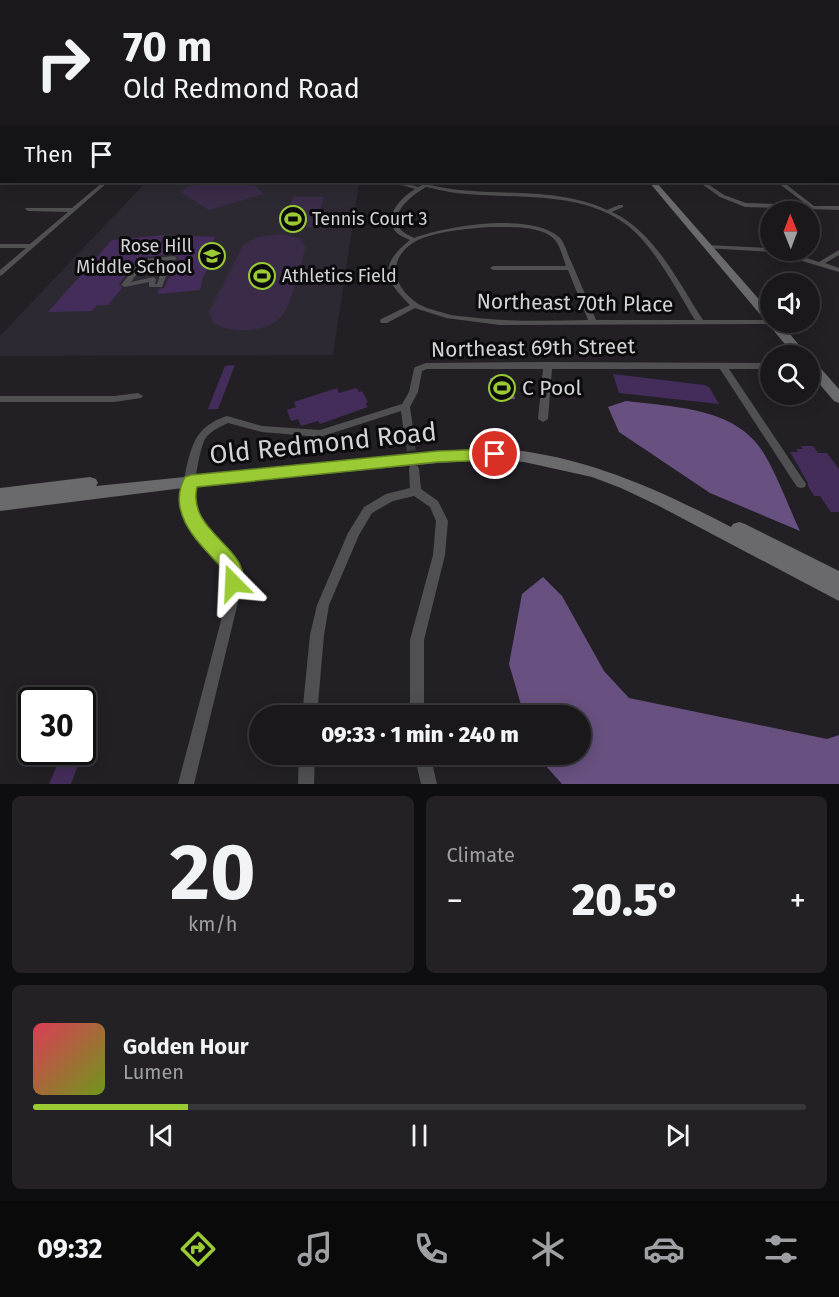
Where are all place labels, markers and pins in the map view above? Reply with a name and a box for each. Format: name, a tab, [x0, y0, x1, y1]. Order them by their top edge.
sports icon: Tennis Court 3	[278, 204, 308, 234]
place label: Tennis Court 3	[312, 208, 427, 230]
place label: Rose Hill Middle School	[76, 235, 192, 278]
school or university icon: Rose Hill Middle School	[197, 241, 227, 271]
sports icon: Athletics Field	[247, 261, 277, 291]
place label: Athletics Field	[282, 265, 397, 287]
sports icon: C Pool	[487, 373, 517, 403]
place label: C Pool	[522, 375, 582, 401]
pin	[469, 428, 520, 479]

